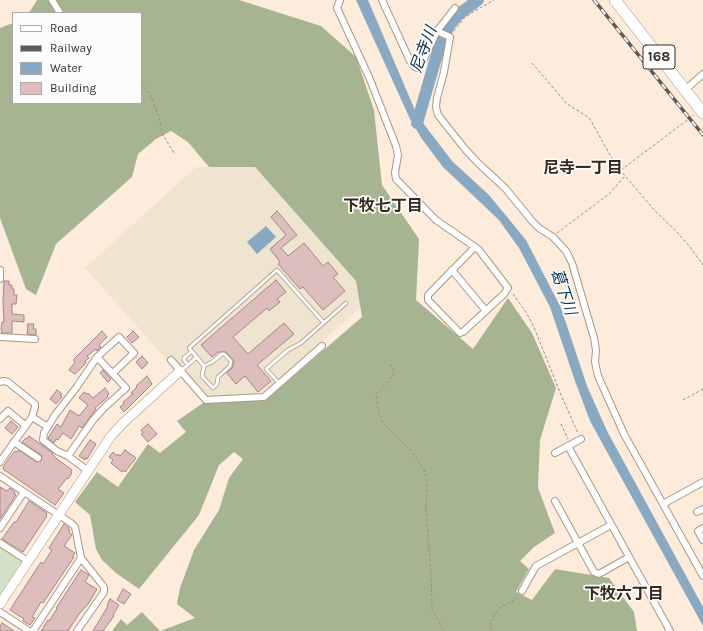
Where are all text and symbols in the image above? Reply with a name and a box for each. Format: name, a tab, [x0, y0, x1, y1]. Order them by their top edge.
legend	[12, 12, 142, 104]
text: Road	[50, 21, 78, 35]
water label: 尼寺川	[407, 24, 441, 76]
text: Railway	[50, 41, 92, 55]
road number: 168	[643, 45, 675, 69]
text: Water	[50, 61, 82, 75]
text: Building	[50, 81, 96, 95]
district label: 尼寺一丁目	[543, 158, 623, 178]
district label: 下牧七丁目	[343, 196, 423, 216]
water label: 葛下川	[546, 266, 580, 318]
district label: 下牧六丁目	[584, 584, 664, 604]

